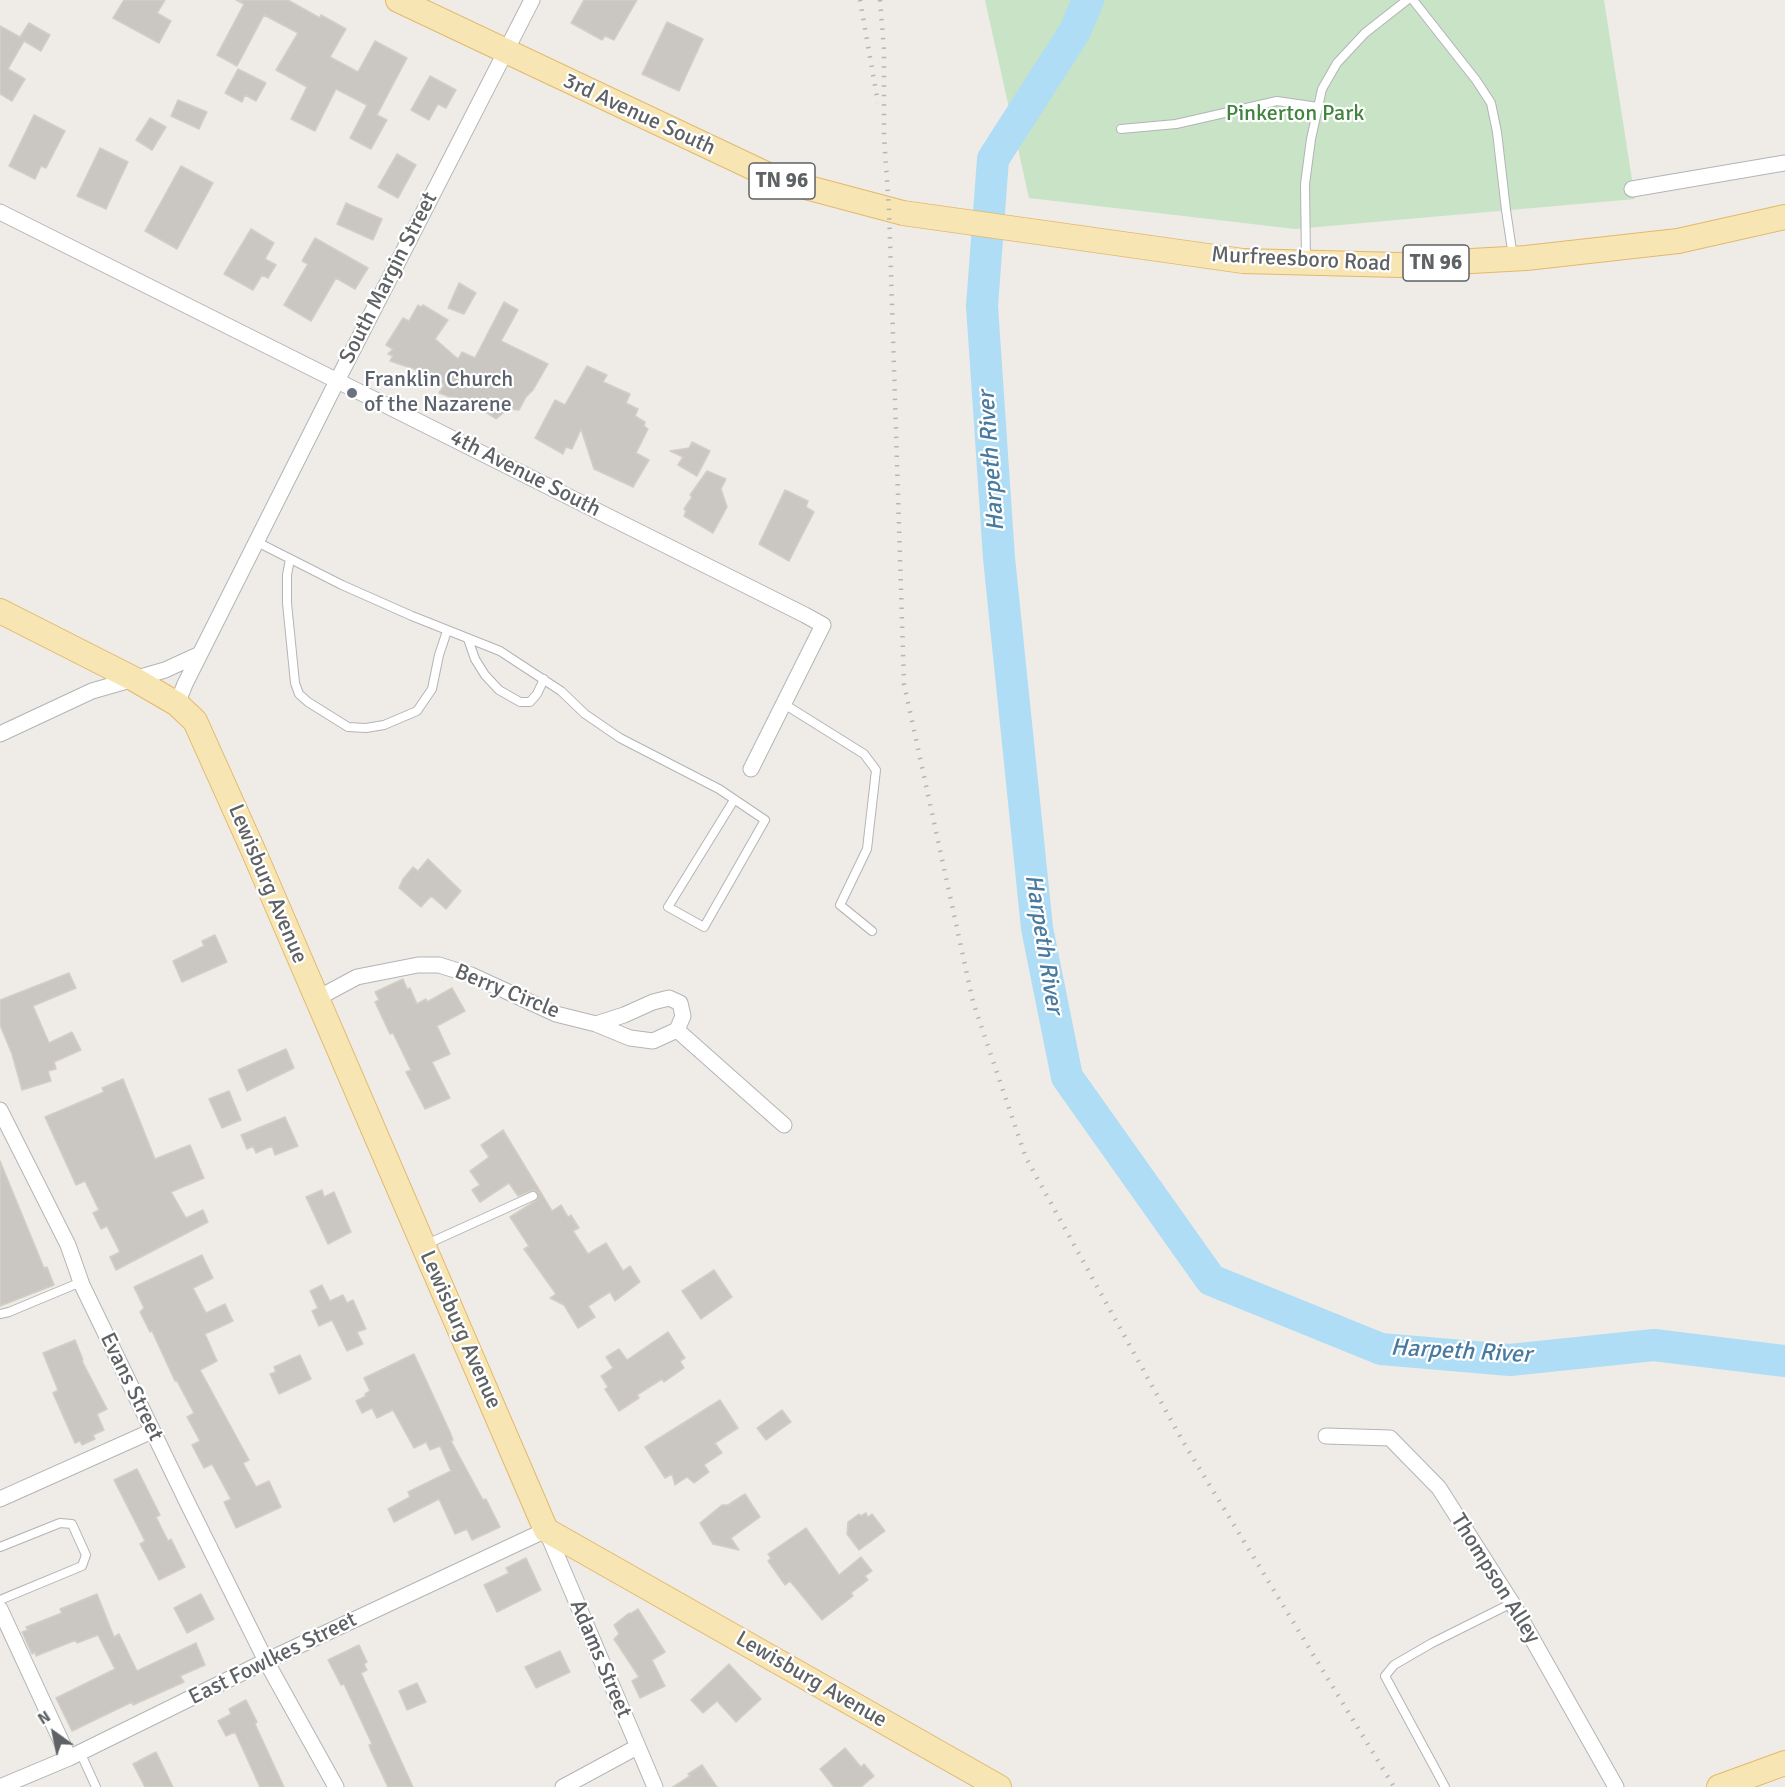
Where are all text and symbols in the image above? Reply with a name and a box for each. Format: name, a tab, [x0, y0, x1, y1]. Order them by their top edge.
street label: 3rd Avenue South	[559, 68, 719, 162]
park label: Pinkerton Park	[1226, 101, 1364, 127]
road number: TN 96	[749, 163, 815, 199]
street label: South Margin Street	[334, 188, 444, 368]
street label: Murfreesboro Road	[1211, 242, 1391, 278]
road number: TN 96	[1403, 245, 1469, 281]
place label: Franklin Church of the Nazarene	[364, 367, 513, 418]
marker: Franklin Church of the Nazarene	[345, 386, 359, 400]
water label: Harpeth River	[973, 390, 1011, 532]
street label: 4th Avenue South	[445, 425, 605, 523]
street label: Lewisburg Avenue	[222, 800, 312, 968]
water label: Harpeth River	[1018, 872, 1068, 1016]
street label: Berry Circle	[451, 959, 563, 1025]
street label: Lewisburg Avenue	[413, 1247, 507, 1413]
street label: Evans Street	[93, 1329, 169, 1445]
water label: Harpeth River	[1390, 1334, 1532, 1370]
street label: Thompson Alley	[1445, 1509, 1545, 1649]
street label: Adams Street	[563, 1596, 637, 1722]
street label: East Fowlkes Street	[185, 1607, 361, 1711]
street label: Lewisburg Avenue	[731, 1626, 891, 1734]
north arrow	[24, 1703, 84, 1763]
text: N	[34, 1706, 54, 1729]

